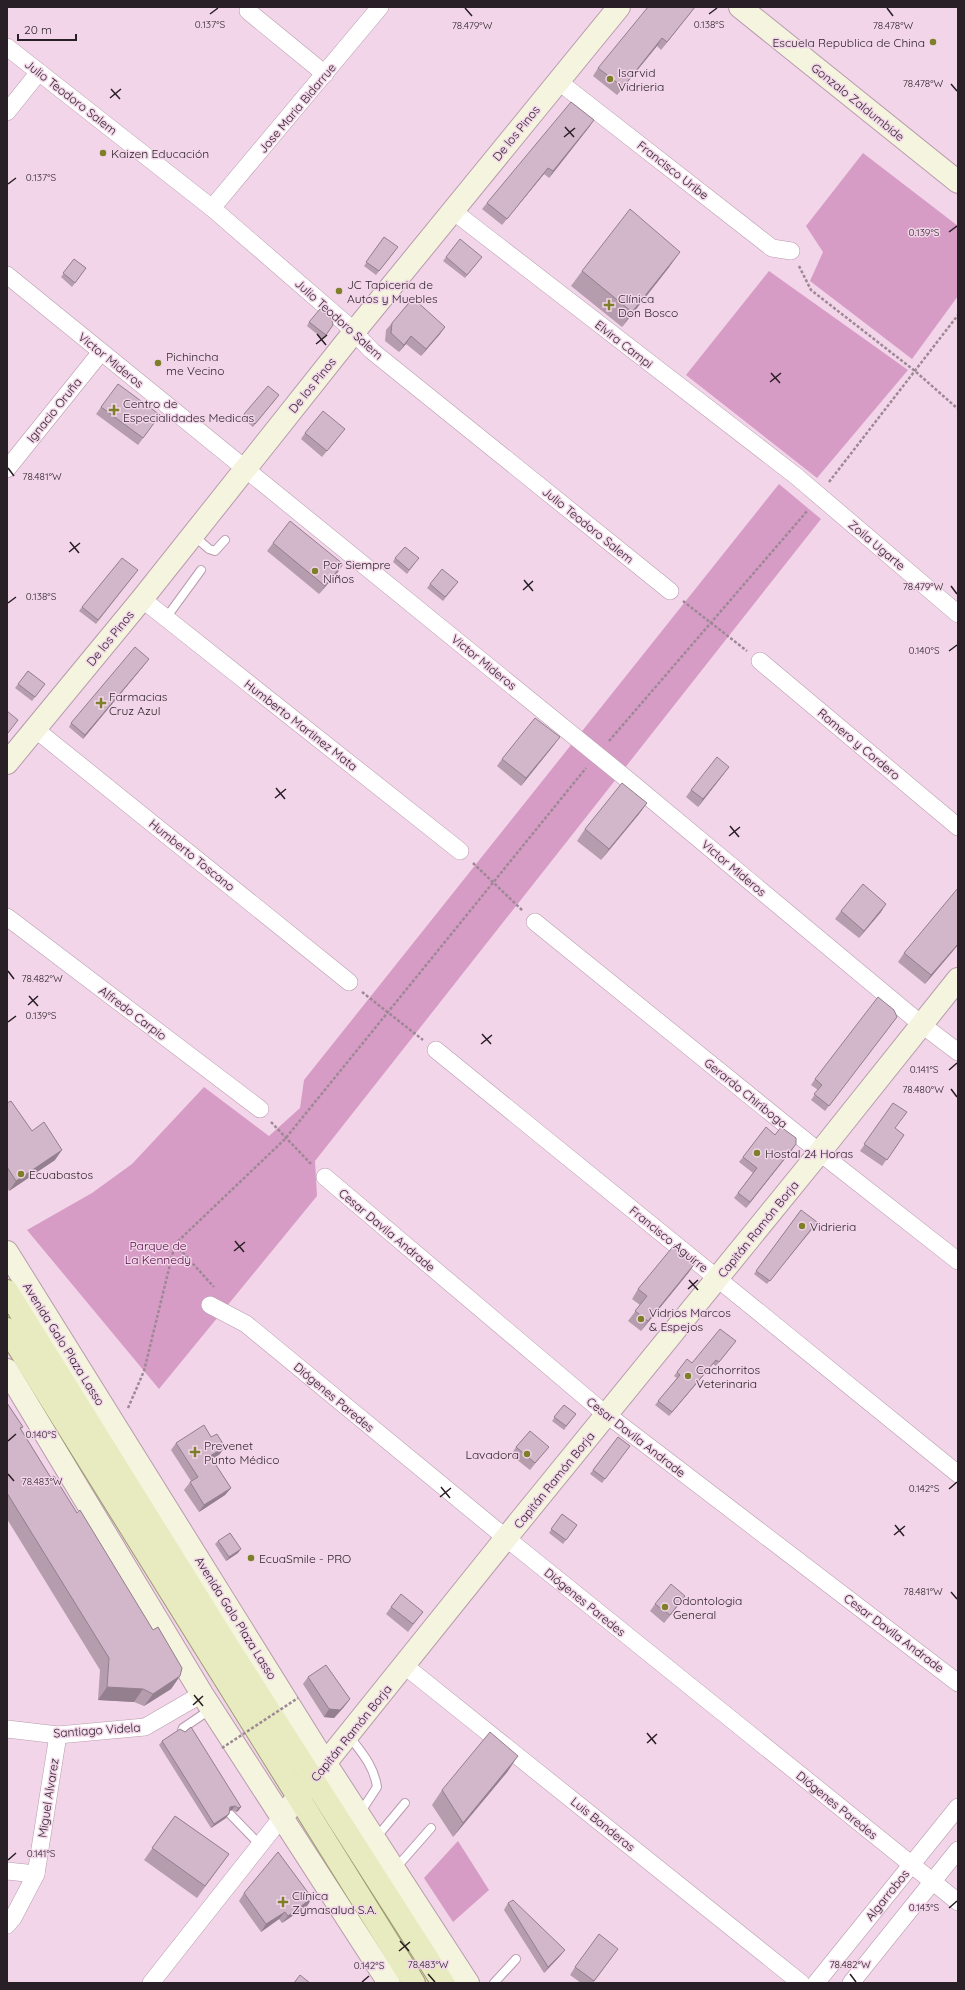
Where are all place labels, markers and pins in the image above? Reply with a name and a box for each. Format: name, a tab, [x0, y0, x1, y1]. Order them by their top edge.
place label: Escuela Republica de China	[772, 35, 925, 50]
marker: Escuela Republica de China	[928, 37, 938, 47]
place label: Isarvid Vidrieria	[618, 65, 664, 94]
marker: Isarvid Vidrieria	[605, 74, 615, 84]
place label: Kaizen Educación	[111, 146, 209, 161]
marker: Kaizen Educación	[98, 148, 108, 158]
place label: JC Tapiceria de Autos y Muebles	[347, 277, 438, 306]
marker: JC Tapiceria de Autos y Muebles	[334, 286, 344, 296]
place label: Clínica Don Bosco	[618, 291, 678, 320]
marker: Clínica Don Bosco	[603, 299, 615, 311]
place label: Pichincha me Vecino	[166, 349, 224, 378]
marker: Pichincha me Vecino	[153, 358, 163, 368]
place label: Centro de Especialidades Medicas	[123, 396, 254, 425]
marker: Centro de Especialidades Medicas	[108, 404, 120, 416]
place label: Por Siempre Niños	[323, 557, 391, 586]
marker: Por Siempre Niños	[310, 566, 320, 576]
place label: Farmacias Cruz Azul	[109, 689, 168, 718]
marker: Farmacias Cruz Azul	[96, 698, 106, 708]
place label: Hostal 24 Horas	[765, 1146, 854, 1161]
marker: Hostal 24 Horas	[752, 1148, 762, 1158]
place label: Ecuabastos	[29, 1167, 94, 1182]
marker: Ecuabastos	[16, 1169, 26, 1179]
place label: Vidrieria	[810, 1219, 856, 1234]
marker: Vidrieria	[797, 1221, 807, 1231]
place label: Vidrios Marcos & Espejos	[649, 1305, 731, 1334]
marker: Vidrios Marcos & Espejos	[636, 1314, 646, 1324]
place label: Cachorritos Veterinaria	[696, 1362, 760, 1391]
marker: Cachorritos Veterinaria	[683, 1371, 693, 1381]
place label: Prevenet Punto Médico	[204, 1438, 279, 1467]
marker: Prevenet Punto Médico	[189, 1446, 201, 1458]
place label: Lavadora	[466, 1447, 519, 1462]
marker: Lavadora	[522, 1449, 532, 1459]
place label: EcuaSmile - PRO	[259, 1551, 351, 1566]
marker: EcuaSmile - PRO	[246, 1553, 256, 1563]
place label: Odontologia General	[673, 1593, 742, 1622]
marker: Odontologia General	[660, 1602, 670, 1612]
place label: Clínica Zymasalud S.A.	[292, 1888, 377, 1917]
marker: Clínica Zymasalud S.A.	[277, 1896, 289, 1908]

